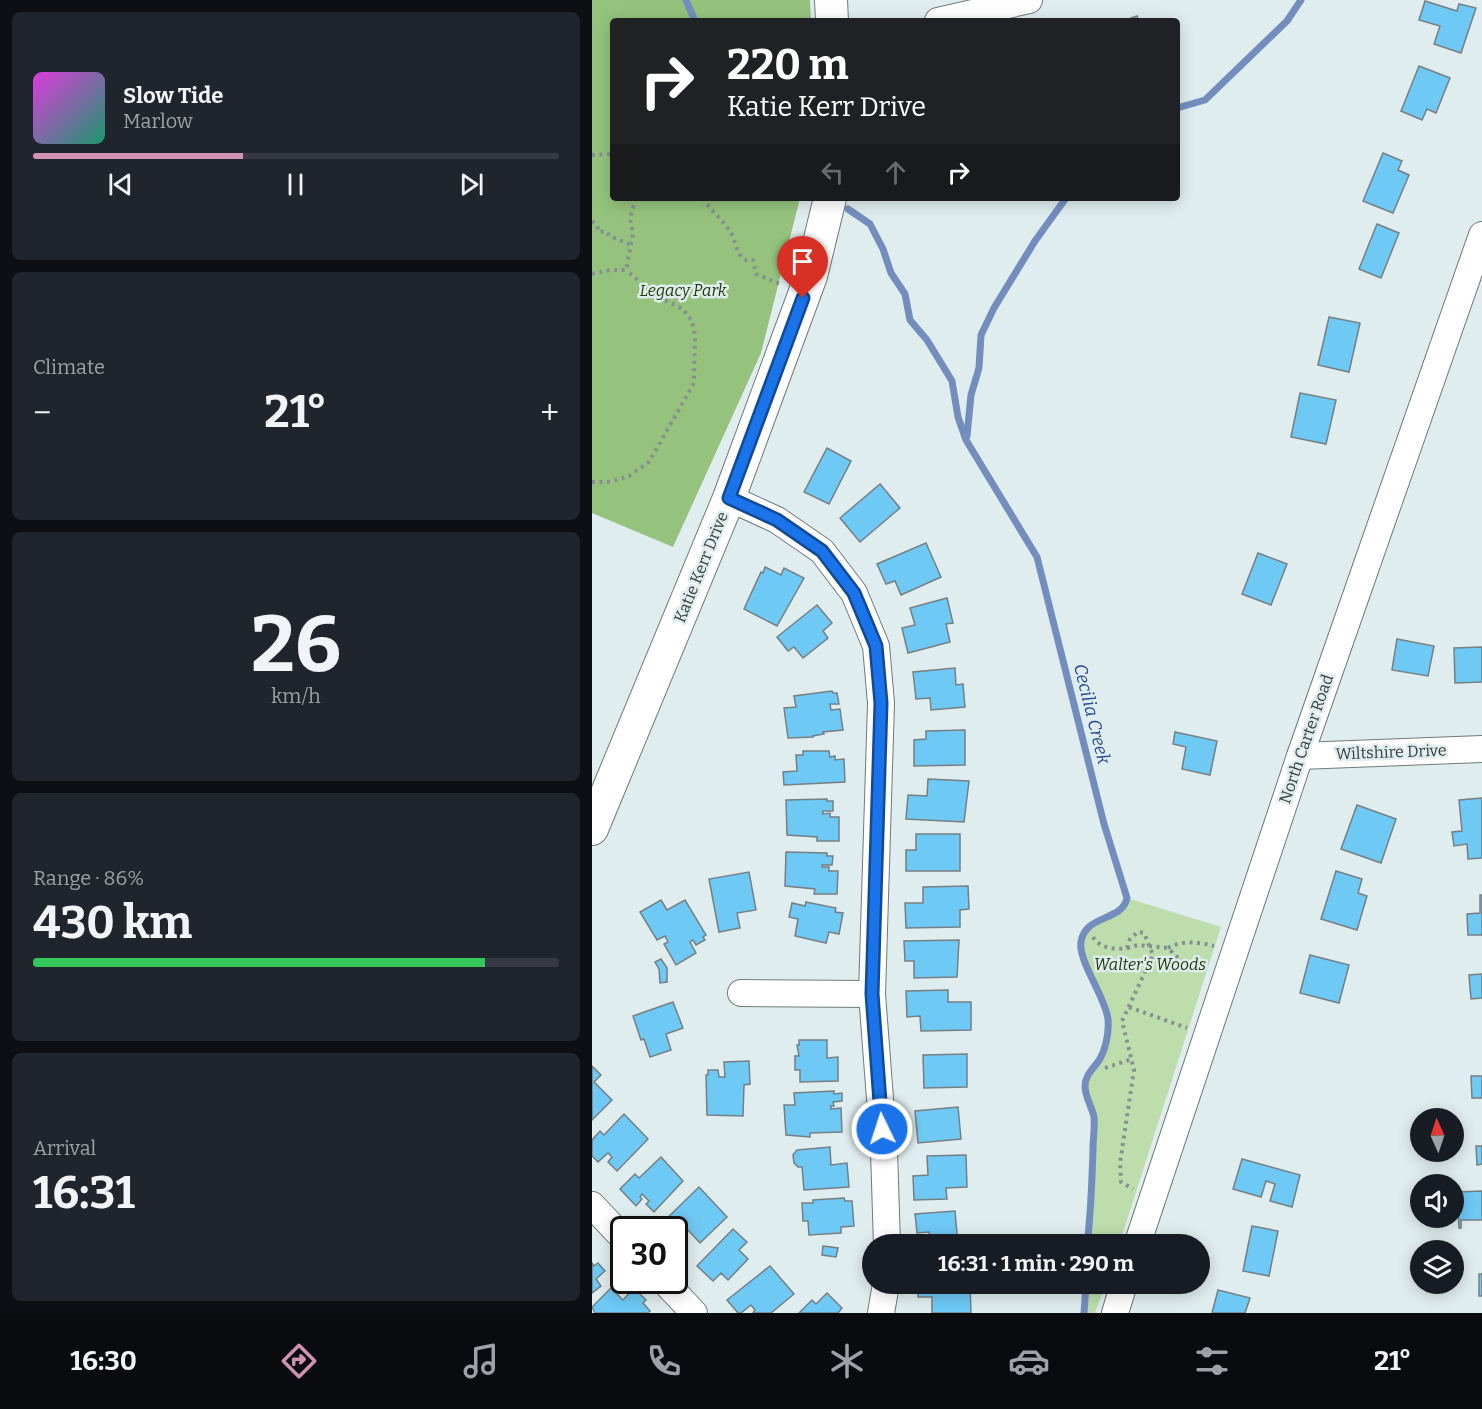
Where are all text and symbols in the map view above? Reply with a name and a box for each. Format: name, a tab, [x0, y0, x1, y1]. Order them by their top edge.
text: 220 m	[727, 40, 849, 90]
icon: right	[628, 42, 706, 120]
text: Slow Tide	[123, 82, 223, 109]
text: Katie Kerr Drive	[727, 91, 926, 123]
text: Marlow	[123, 109, 193, 133]
icon: left	[816, 156, 849, 189]
icon: ahead	[879, 156, 912, 189]
icon: right	[942, 156, 975, 189]
icon: previous	[104, 168, 137, 201]
icon: pause	[279, 168, 312, 201]
icon: next	[455, 168, 488, 201]
pin	[777, 236, 828, 298]
icon: arrive	[786, 245, 819, 278]
park label: Legacy Park	[640, 281, 727, 300]
text: Climate	[33, 355, 105, 379]
text: 21°	[264, 385, 327, 439]
text: −	[33, 393, 51, 433]
text: +	[540, 393, 559, 433]
street label: Katie Kerr Drive	[670, 509, 732, 625]
text: 26	[251, 598, 341, 692]
water label: Cecilia Creek	[1069, 661, 1115, 767]
street label: North Carter Road	[1275, 671, 1337, 806]
text: km/h	[271, 684, 321, 708]
street label: Wiltshire Drive	[1335, 741, 1447, 763]
text: Range · 86%	[33, 866, 144, 890]
text: 430 km	[33, 896, 192, 950]
park label: Walter's Woods	[1094, 955, 1206, 974]
position arrow	[850, 1097, 914, 1161]
north arrow	[1410, 1108, 1464, 1162]
map controls	[1410, 1108, 1464, 1294]
text: Arrival	[33, 1136, 96, 1160]
text: 16:31	[33, 1166, 135, 1220]
button: sound	[1410, 1174, 1464, 1228]
speed limit sign: 30	[610, 1216, 688, 1294]
button: layers	[1410, 1240, 1464, 1294]
text: 16:31 · 1 min · 290 m	[938, 1250, 1134, 1277]
icon: directions	[278, 1340, 320, 1382]
icon: music	[460, 1340, 502, 1382]
icon: phone	[643, 1340, 685, 1382]
icon: climate	[826, 1340, 868, 1382]
icon: car	[1008, 1340, 1050, 1382]
icon: filters	[1191, 1340, 1233, 1382]
text: 16:30	[70, 1345, 137, 1377]
text: 21°	[1374, 1345, 1412, 1377]

